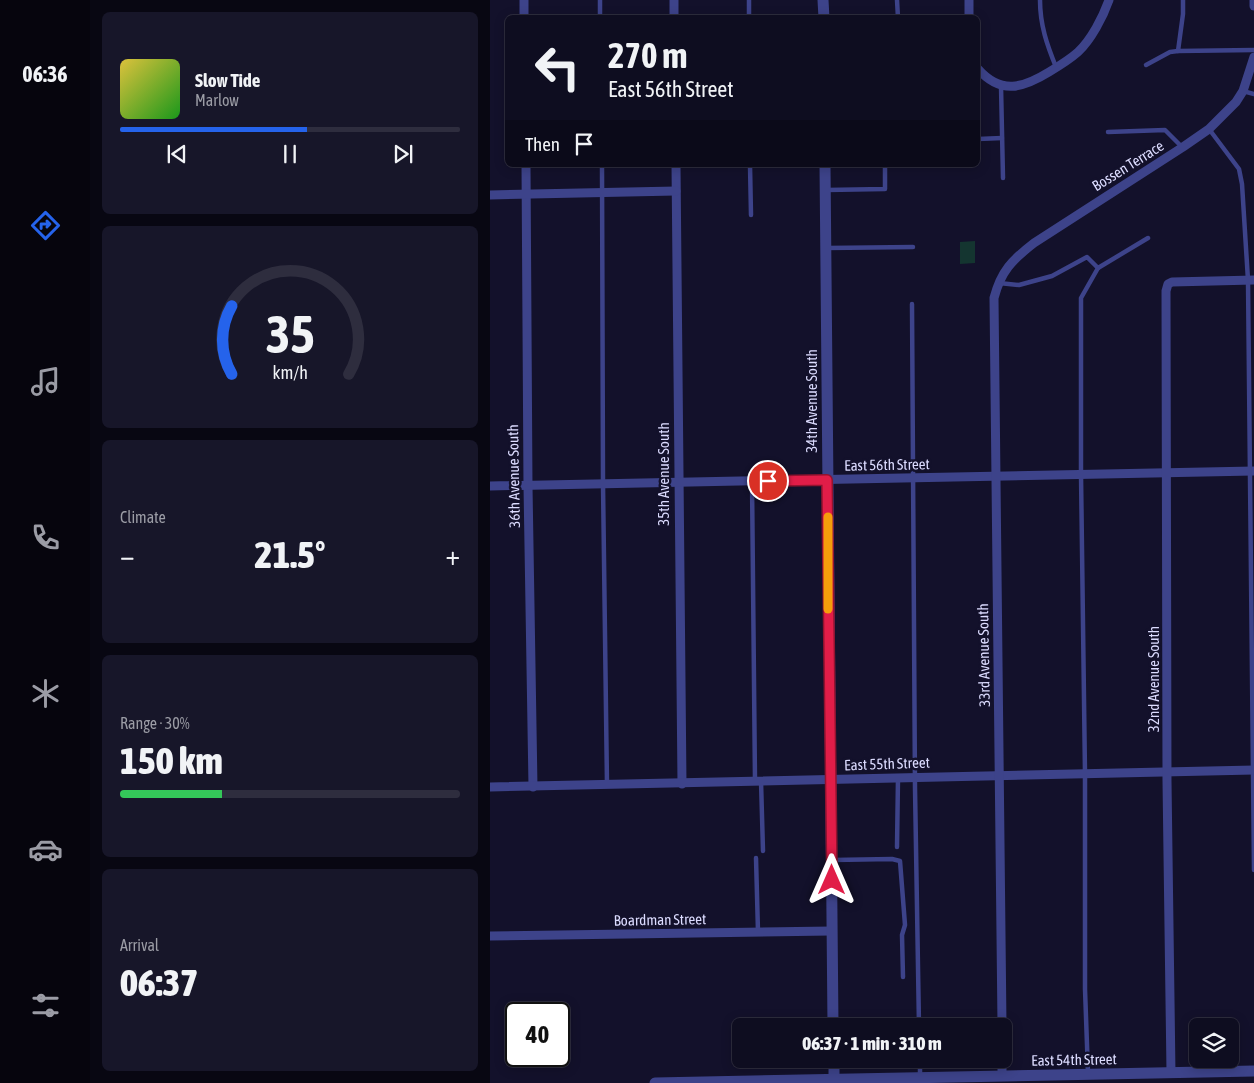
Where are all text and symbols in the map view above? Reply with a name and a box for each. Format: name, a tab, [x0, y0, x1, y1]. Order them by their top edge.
icon: left	[525, 35, 590, 100]
text: 270 m	[608, 35, 687, 75]
text: 06:36	[22, 61, 68, 87]
text: Slow Tide	[195, 69, 260, 91]
text: East 56th Street	[608, 76, 734, 102]
text: Marlow	[195, 91, 239, 109]
icon: arrive	[570, 130, 598, 158]
text: Then	[525, 133, 560, 155]
street label: Bossen Terrace	[1089, 137, 1167, 194]
icon: previous	[163, 140, 191, 168]
icon: pause	[276, 140, 304, 168]
icon: next	[389, 140, 417, 168]
icon: directions	[28, 208, 63, 243]
text: 35	[266, 304, 314, 364]
street label: 34th Avenue South	[803, 349, 820, 453]
text: km/h	[272, 362, 308, 383]
icon: music	[28, 364, 63, 399]
street label: 35th Avenue South	[655, 422, 672, 526]
street label: 36th Avenue South	[504, 424, 523, 528]
street label: East 56th Street	[844, 455, 930, 474]
pin	[747, 460, 789, 502]
icon: arrive	[754, 467, 782, 495]
text: Climate	[120, 508, 166, 526]
icon: phone	[28, 520, 63, 555]
text: 21.5°	[255, 533, 325, 576]
text: −	[120, 539, 135, 571]
text: +	[445, 539, 460, 571]
street label: 33rd Avenue South	[974, 603, 993, 707]
street label: 32nd Avenue South	[1145, 626, 1162, 732]
icon: climate	[28, 676, 63, 711]
text: Range · 30%	[120, 714, 190, 732]
text: 150 km	[120, 739, 223, 782]
street label: East 55th Street	[844, 754, 930, 773]
icon: car	[28, 832, 63, 867]
position arrow	[805, 853, 857, 905]
street label: Boardman Street	[614, 910, 706, 929]
text: Arrival	[120, 936, 159, 954]
text: 06:37	[120, 961, 198, 1004]
icon: filters	[28, 988, 63, 1023]
speed limit sign: 40	[505, 1002, 570, 1067]
map controls	[1189, 1018, 1239, 1068]
button: layers	[1189, 1018, 1239, 1068]
text: 06:37 · 1 min · 310 m	[802, 1032, 942, 1054]
street label: East 54th Street	[1031, 1050, 1117, 1069]

